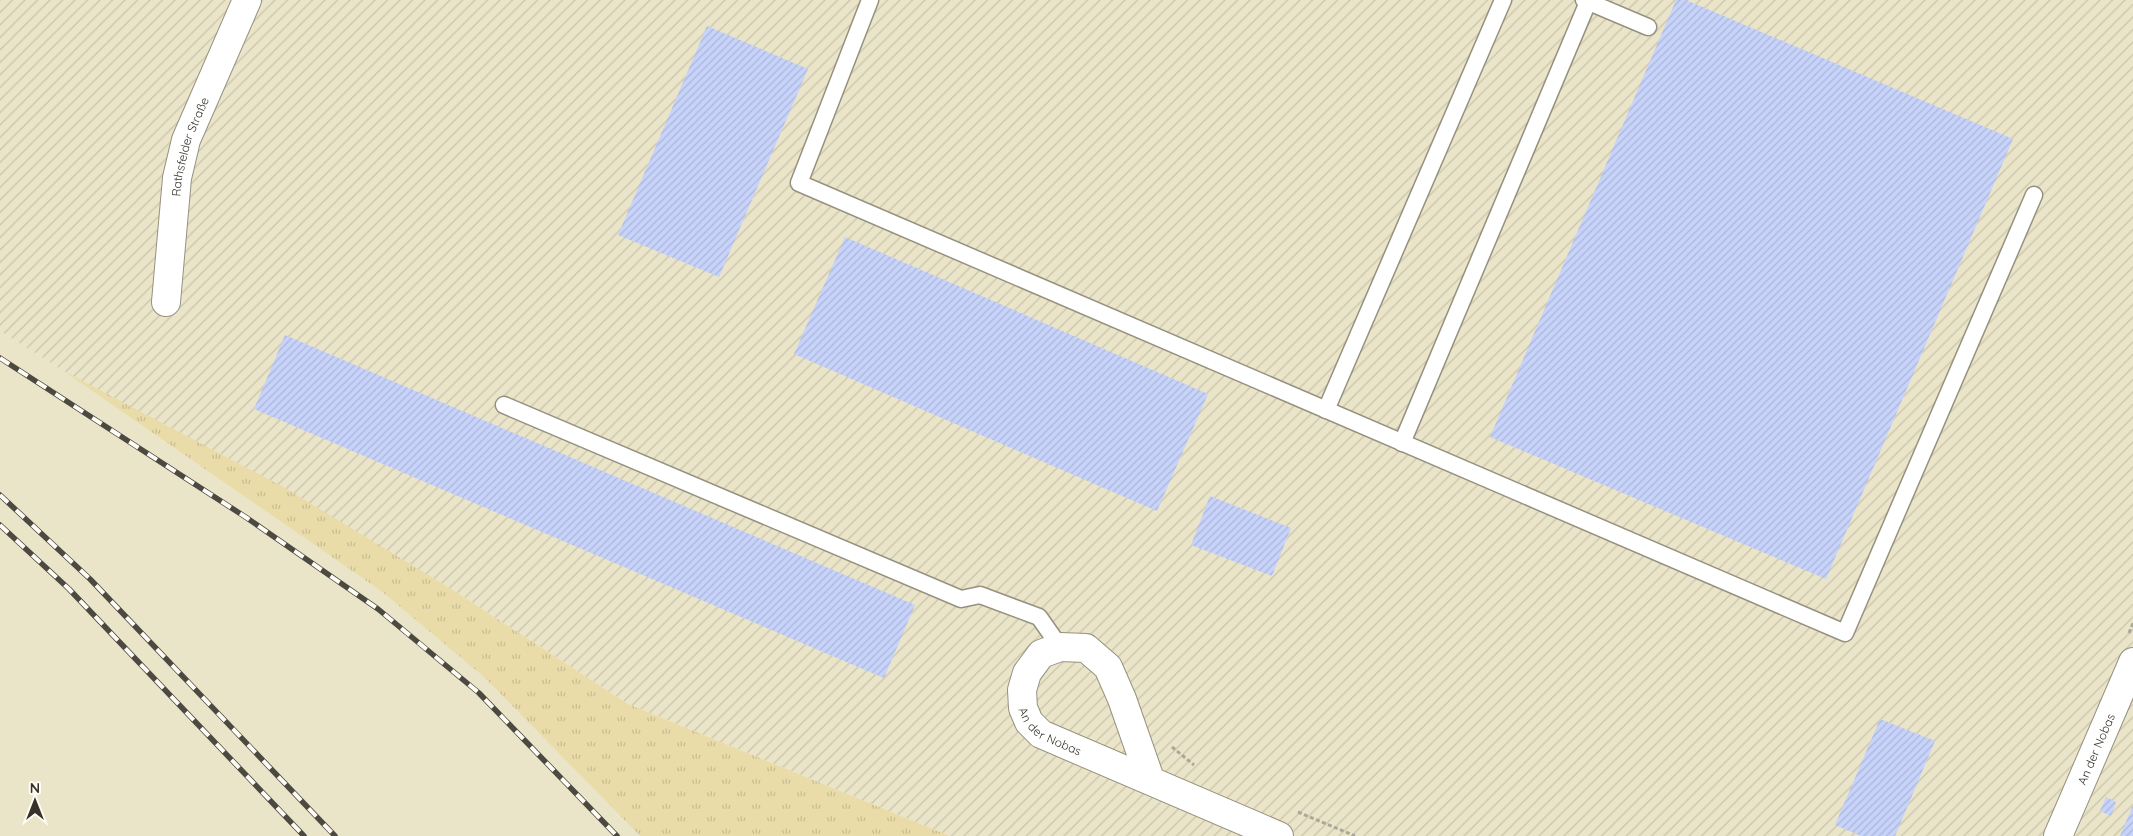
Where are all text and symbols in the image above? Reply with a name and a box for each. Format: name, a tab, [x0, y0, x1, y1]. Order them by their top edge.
street label: Rathsfelder Straße	[168, 94, 211, 197]
street label: An der Nobas	[1016, 705, 1084, 758]
street label: An der Nobas	[2074, 710, 2118, 787]
north arrow	[10, 776, 60, 826]
text: N	[30, 779, 40, 797]

